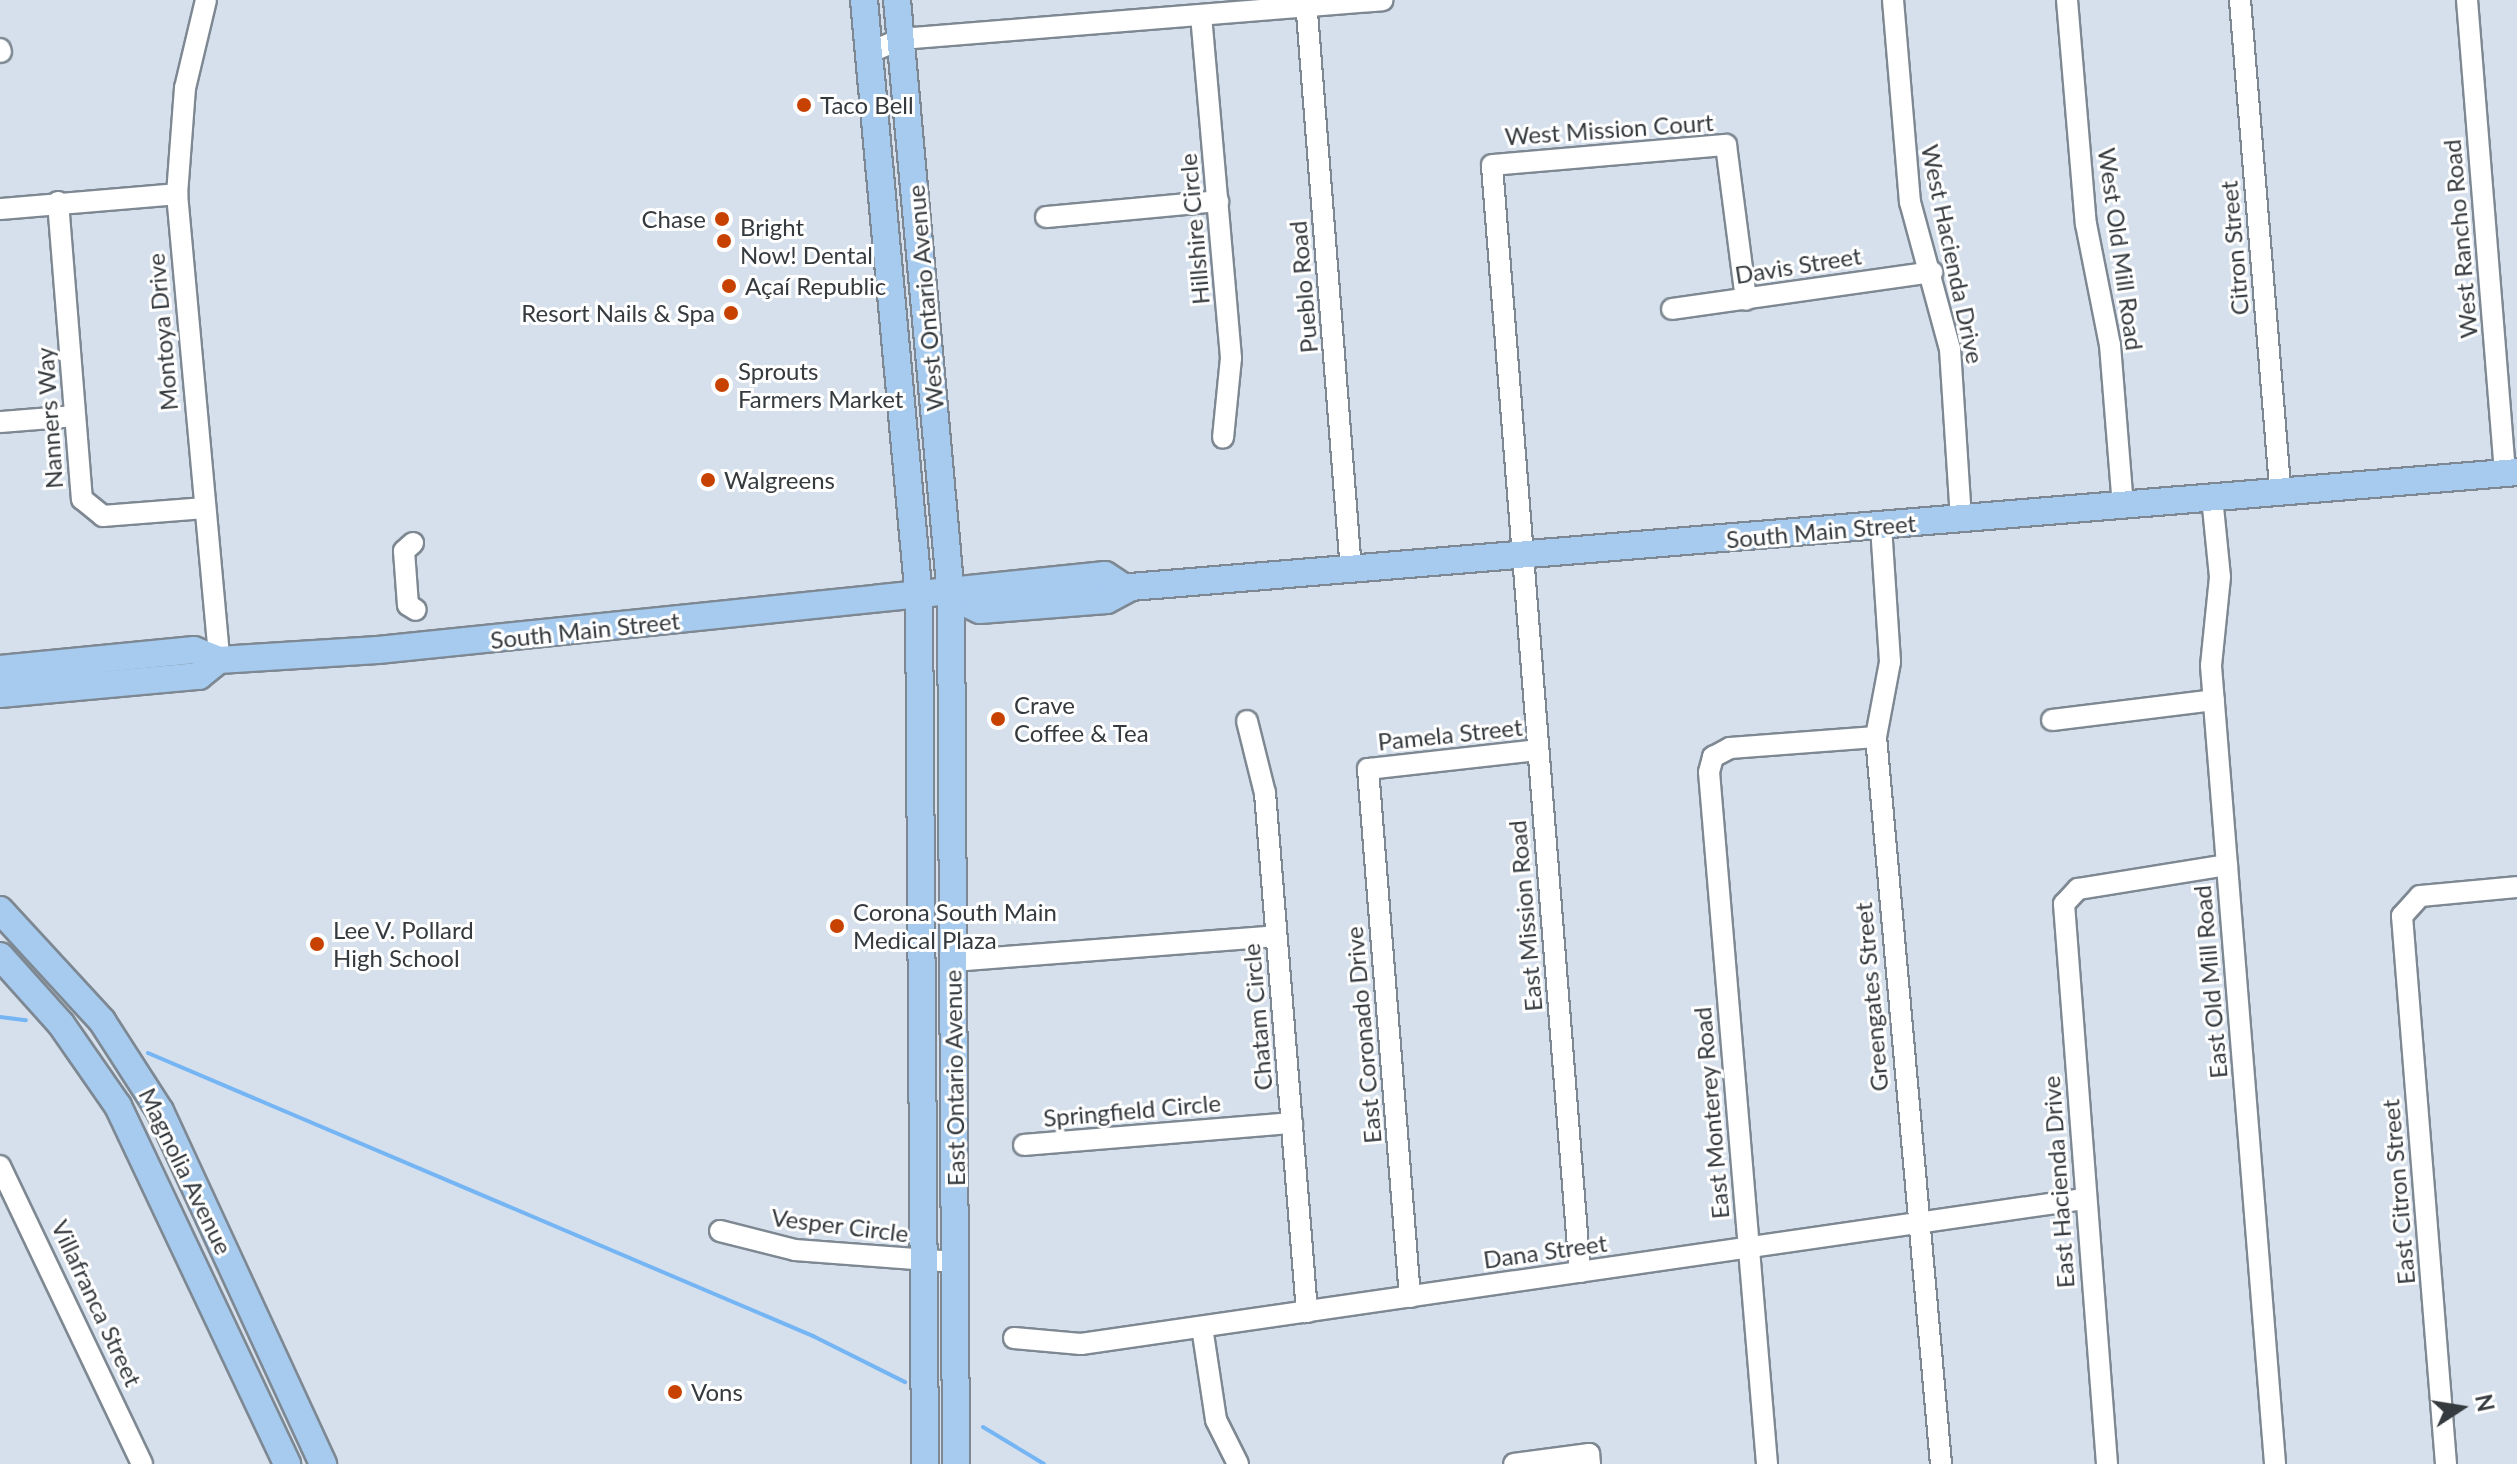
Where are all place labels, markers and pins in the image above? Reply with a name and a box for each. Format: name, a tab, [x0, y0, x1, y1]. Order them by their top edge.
place label: Taco Bell	[820, 91, 914, 119]
marker: Taco Bell	[795, 96, 813, 114]
place label: Chase	[642, 205, 706, 233]
marker: Chase	[713, 210, 731, 228]
place label: Bright Now! Dental	[740, 213, 873, 269]
marker: Bright Now! Dental	[715, 232, 733, 250]
place label: Açaí Republic	[745, 272, 886, 300]
marker: Açaí Republic	[720, 277, 738, 295]
place label: Resort Nails & Spa	[521, 299, 715, 327]
marker: Resort Nails & Spa	[722, 304, 740, 322]
place label: Sprouts Farmers Market	[738, 357, 903, 413]
marker: Sprouts Farmers Market	[713, 376, 731, 394]
place label: Walgreens	[724, 466, 835, 494]
marker: Walgreens	[699, 471, 717, 489]
place label: Crave Coffee & Tea	[1014, 691, 1149, 747]
marker: Crave Coffee & Tea	[989, 710, 1007, 728]
place label: Corona South Main Medical Plaza	[853, 898, 1057, 954]
place label: Lee V. Pollard High School	[333, 916, 475, 972]
marker: Corona South Main Medical Plaza	[828, 917, 846, 935]
marker: Lee V. Pollard High School	[308, 935, 326, 953]
place label: Vons	[691, 1378, 743, 1406]
marker: Vons	[666, 1383, 684, 1401]

